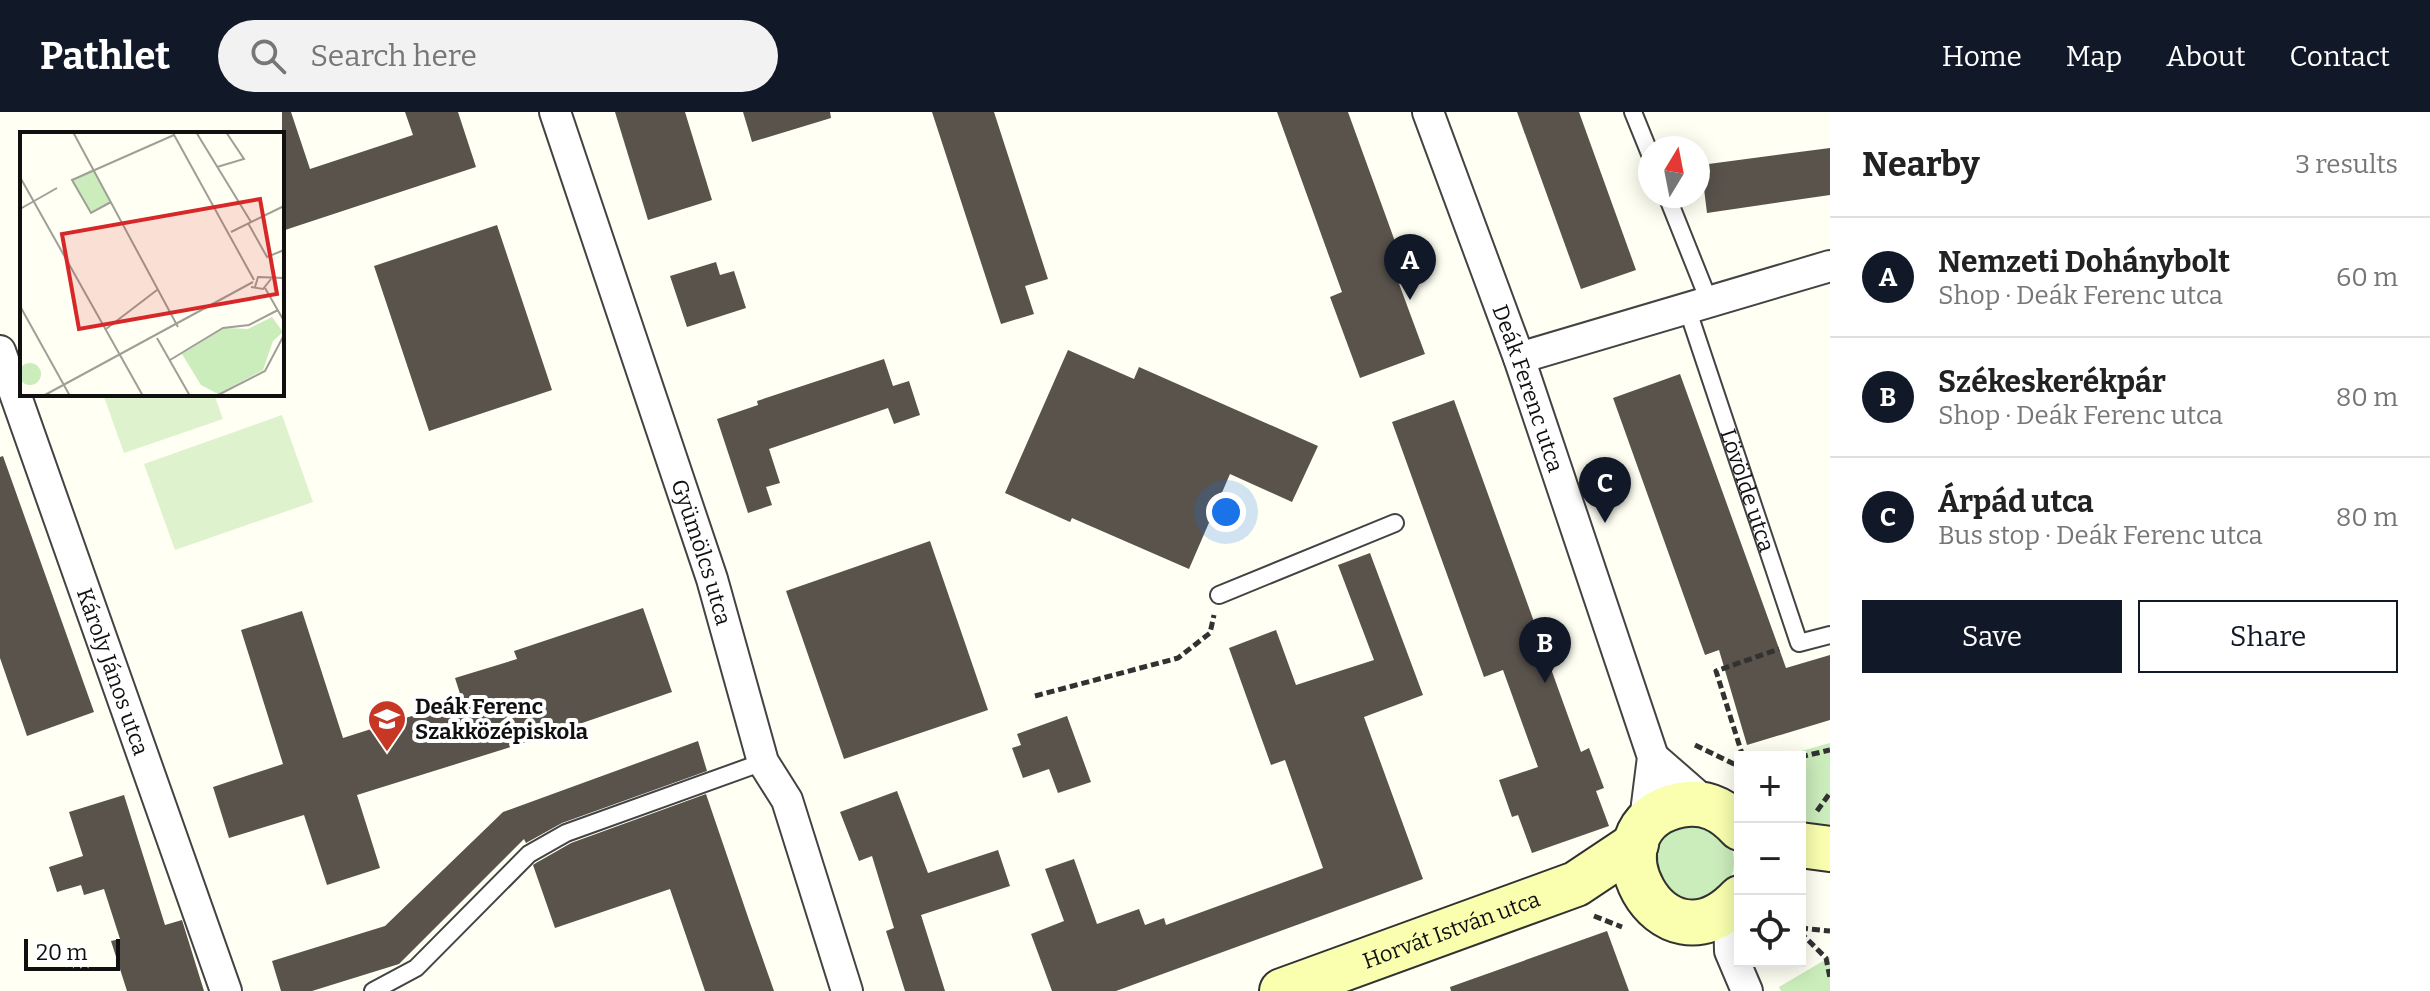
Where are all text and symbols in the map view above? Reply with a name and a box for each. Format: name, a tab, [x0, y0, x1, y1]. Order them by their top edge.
search box	[218, 20, 778, 92]
text: Pathlet	[40, 33, 170, 79]
icon: search	[246, 34, 290, 78]
text: Search here	[310, 38, 477, 74]
text: Home	[1942, 40, 2022, 73]
text: Map	[2066, 40, 2122, 73]
text: About	[2166, 40, 2246, 73]
text: Contact	[2290, 40, 2390, 73]
inset map	[20, 132, 284, 396]
north arrow	[1638, 136, 1710, 208]
text: Nearby	[1862, 144, 1980, 185]
text: 3 results	[2295, 149, 2398, 180]
pin: A	[1384, 234, 1436, 300]
text: Nemzeti Dohánybolt	[1938, 244, 2230, 280]
text: A	[1879, 262, 1897, 293]
text: 60 m	[2336, 262, 2398, 293]
text: Shop · Deák Ferenc utca	[1938, 280, 2223, 311]
street label: Deák Ferenc utca	[1486, 301, 1569, 476]
text: Székeskerékpár	[1938, 364, 2166, 400]
text: B	[1880, 382, 1896, 413]
text: 80 m	[2336, 382, 2398, 413]
text: Shop · Deák Ferenc utca	[1938, 400, 2223, 431]
street label: Lövölde utca	[1714, 425, 1781, 555]
pin: C	[1579, 457, 1631, 523]
street label: Gyümölcs utca	[665, 476, 737, 628]
text: Árpád utca	[1938, 484, 2094, 520]
your location	[1206, 492, 1246, 532]
text: C	[1880, 502, 1896, 533]
text: 80 m	[2336, 502, 2398, 533]
text: Bus stop · Deák Ferenc utca	[1938, 520, 2263, 551]
street label: Károly János utca	[71, 585, 155, 759]
button: Save	[1862, 600, 2122, 673]
button: Share	[2138, 600, 2398, 673]
pin: B	[1519, 617, 1571, 683]
place label: Deák Ferenc Szakközépiskola	[415, 693, 589, 745]
school or university icon: Deák Ferenc Szakközépiskola	[366, 698, 408, 753]
map controls	[1734, 751, 1806, 967]
button: +	[1734, 751, 1806, 823]
button: −	[1734, 823, 1806, 895]
street label: Horvát István utca	[1359, 885, 1544, 975]
button: locate	[1734, 895, 1806, 967]
scale bar	[24, 935, 120, 971]
text: 20 m	[36, 939, 87, 966]

